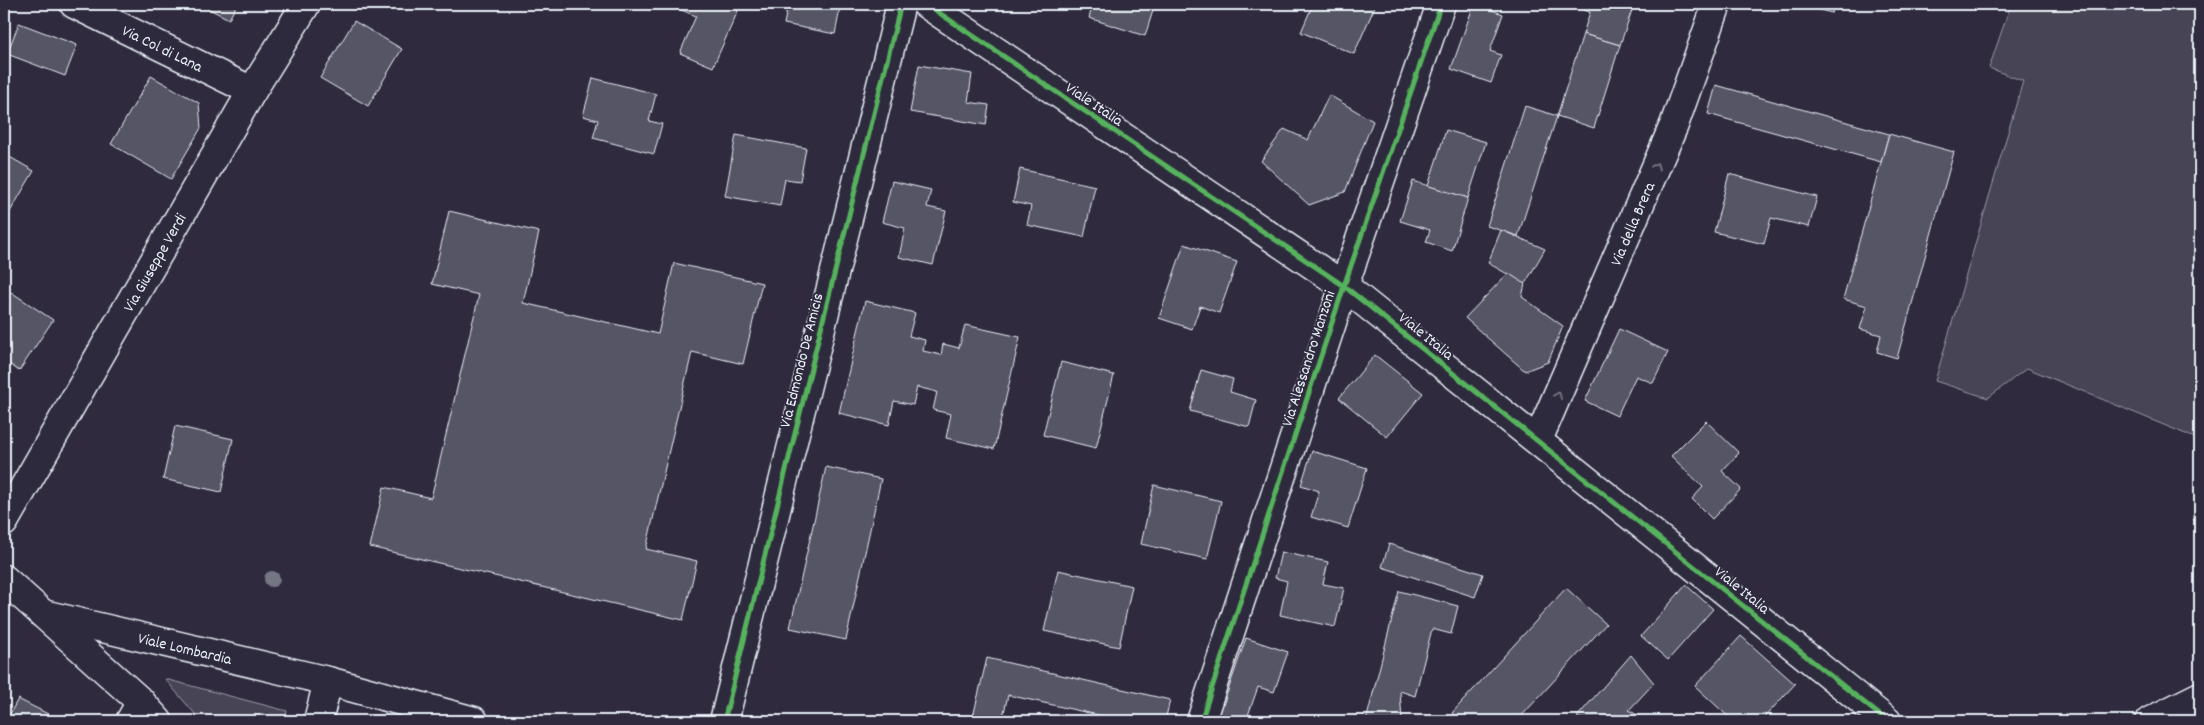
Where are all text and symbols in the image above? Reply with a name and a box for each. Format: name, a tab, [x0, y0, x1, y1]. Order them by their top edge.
street label: Via Col di Lana	[118, 20, 207, 79]
street label: Viale Italia	[1060, 77, 1127, 133]
one-way arrow	[1650, 162, 1661, 171]
street label: Via della Brera	[1606, 178, 1662, 270]
street label: Via Giuseppe Verdi	[118, 210, 193, 317]
street label: Via Alessandro Manzoni	[1277, 288, 1342, 430]
street label: Via Edmondo De Amicis	[775, 291, 830, 430]
street label: Viale Italia	[1393, 307, 1458, 367]
one-way arrow	[1552, 392, 1562, 400]
street label: Viale Italia	[1709, 561, 1774, 621]
street label: Viale Lombardia	[135, 628, 234, 672]

